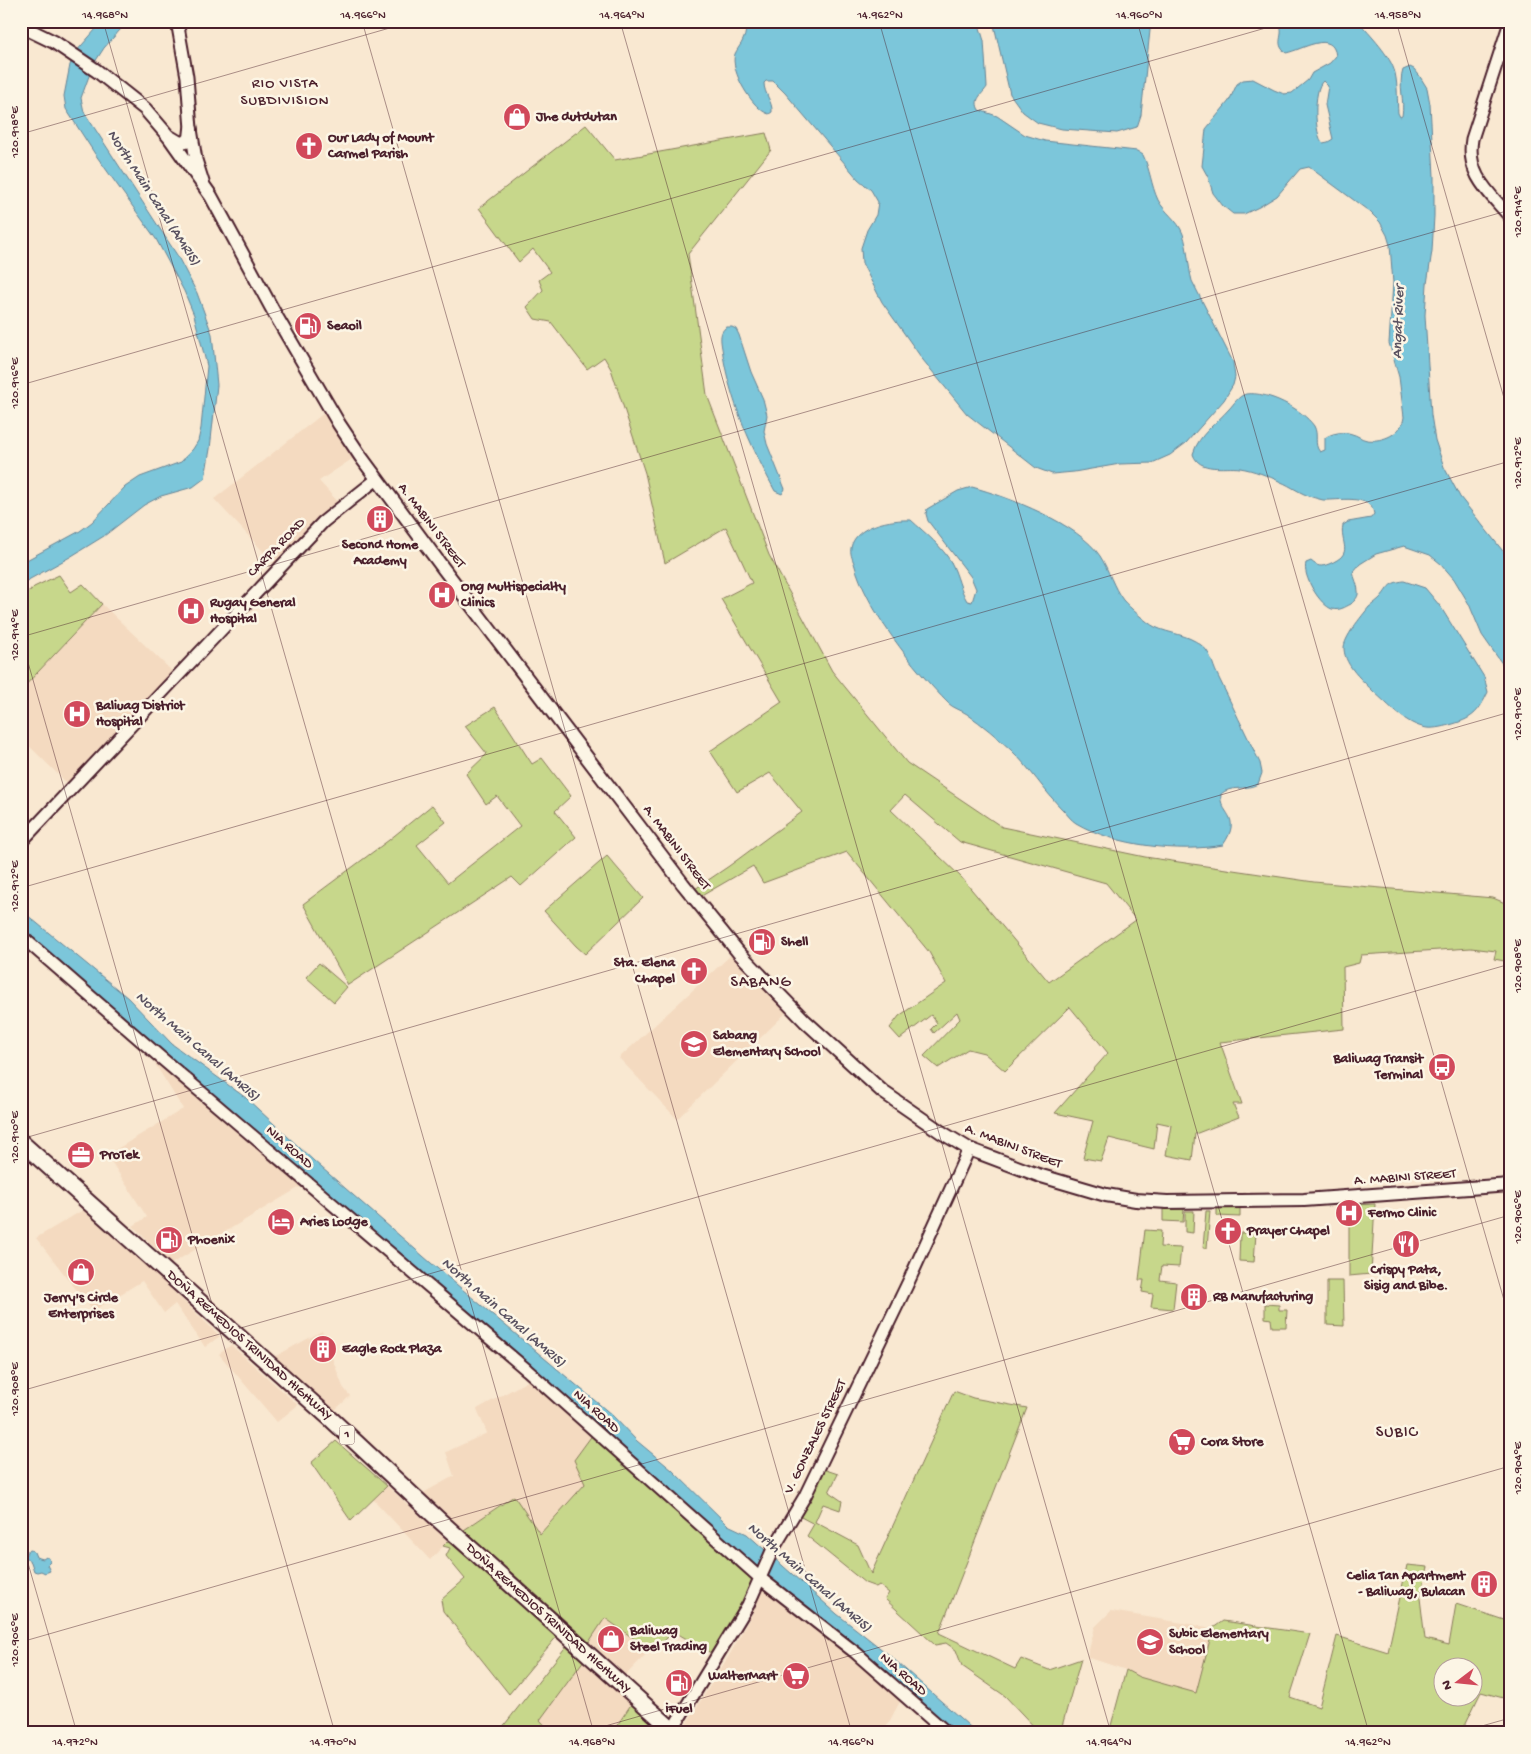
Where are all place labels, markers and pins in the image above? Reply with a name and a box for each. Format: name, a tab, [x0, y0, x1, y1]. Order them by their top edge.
shop icon: Jhe dutdutan	[502, 102, 532, 132]
place label: Jhe dutdutan	[535, 109, 617, 126]
place label: Our Lady of Mount Carmel Parish	[327, 130, 435, 163]
church icon: Our Lady of Mount Carmel Parish	[294, 131, 324, 161]
fuel station icon: Seaoil	[293, 311, 323, 341]
place label: Seaoil	[327, 318, 362, 335]
building icon: Second Home Academy	[365, 504, 395, 534]
place label: Second Home Academy	[342, 537, 419, 570]
place label: Ong Multispecialty Clinics	[460, 579, 566, 612]
hospital icon: Ong Multispecialty Clinics	[427, 580, 457, 610]
place label: Rugay General Hospital	[209, 595, 296, 628]
hospital icon: Rugay General Hospital	[176, 596, 206, 626]
place label: Baliuag District Hospital	[95, 698, 185, 731]
hospital icon: Baliuag District Hospital	[62, 699, 92, 729]
fuel station icon: Shell	[747, 927, 777, 957]
place label: Shell	[781, 934, 808, 951]
place label: Sta. Elena Chapel	[614, 955, 676, 988]
church icon: Sta. Elena Chapel	[679, 956, 709, 986]
place label: Sabang Elementary School	[713, 1028, 821, 1061]
school or university icon: Sabang Elementary School	[679, 1029, 709, 1059]
place label: Baliwag Transit Terminal	[1332, 1051, 1424, 1084]
bus stop icon: Baliwag Transit Terminal	[1427, 1052, 1457, 1082]
office icon: ProTek	[66, 1140, 96, 1170]
place label: ProTek	[99, 1147, 141, 1164]
hospital icon: Fermo Clinic	[1334, 1198, 1364, 1228]
place label: Fermo Clinic	[1367, 1205, 1437, 1222]
hotel icon: Aries Lodge	[266, 1207, 296, 1237]
place label: Aries Lodge	[299, 1214, 369, 1231]
church icon: Prayer Chapel	[1213, 1216, 1243, 1246]
place label: Prayer Chapel	[1246, 1223, 1330, 1240]
fuel station icon: Phoenix	[154, 1225, 184, 1255]
restaurant icon: Crispy Pata, Sisig and Bibe.	[1391, 1229, 1421, 1259]
place label: Phoenix	[187, 1232, 235, 1249]
shop icon: Jerry's Circle Enterprises	[66, 1257, 96, 1287]
place label: Crispy Pata, Sisig and Bibe.	[1364, 1262, 1448, 1295]
building icon: RB Manufacturing	[1179, 1282, 1209, 1312]
place label: RB Manufacturing	[1212, 1289, 1313, 1306]
place label: Jerry's Circle Enterprises	[43, 1290, 119, 1323]
building icon: Eagle Rock Plaza	[308, 1334, 338, 1364]
place label: Eagle Rock Plaza	[342, 1341, 443, 1358]
supermarket icon: Cora Store	[1167, 1427, 1197, 1457]
place label: Cora Store	[1200, 1434, 1264, 1451]
place label: Celia Tan Apartment - Baliwag, Bulacan	[1346, 1568, 1466, 1601]
building icon: Celia Tan Apartment - Baliwag, Bulacan	[1469, 1569, 1499, 1599]
place label: Baliwag Steel Trading	[629, 1623, 707, 1656]
shop icon: Baliwag Steel Trading	[596, 1624, 626, 1654]
place label: Subic Elementary School	[1169, 1626, 1269, 1659]
school or university icon: Subic Elementary School	[1135, 1627, 1165, 1657]
supermarket icon: WalterMart	[781, 1661, 811, 1691]
fuel station icon: iFuel	[664, 1668, 694, 1698]
place label: WalterMart	[707, 1668, 778, 1685]
place label: iFuel	[665, 1701, 693, 1718]

